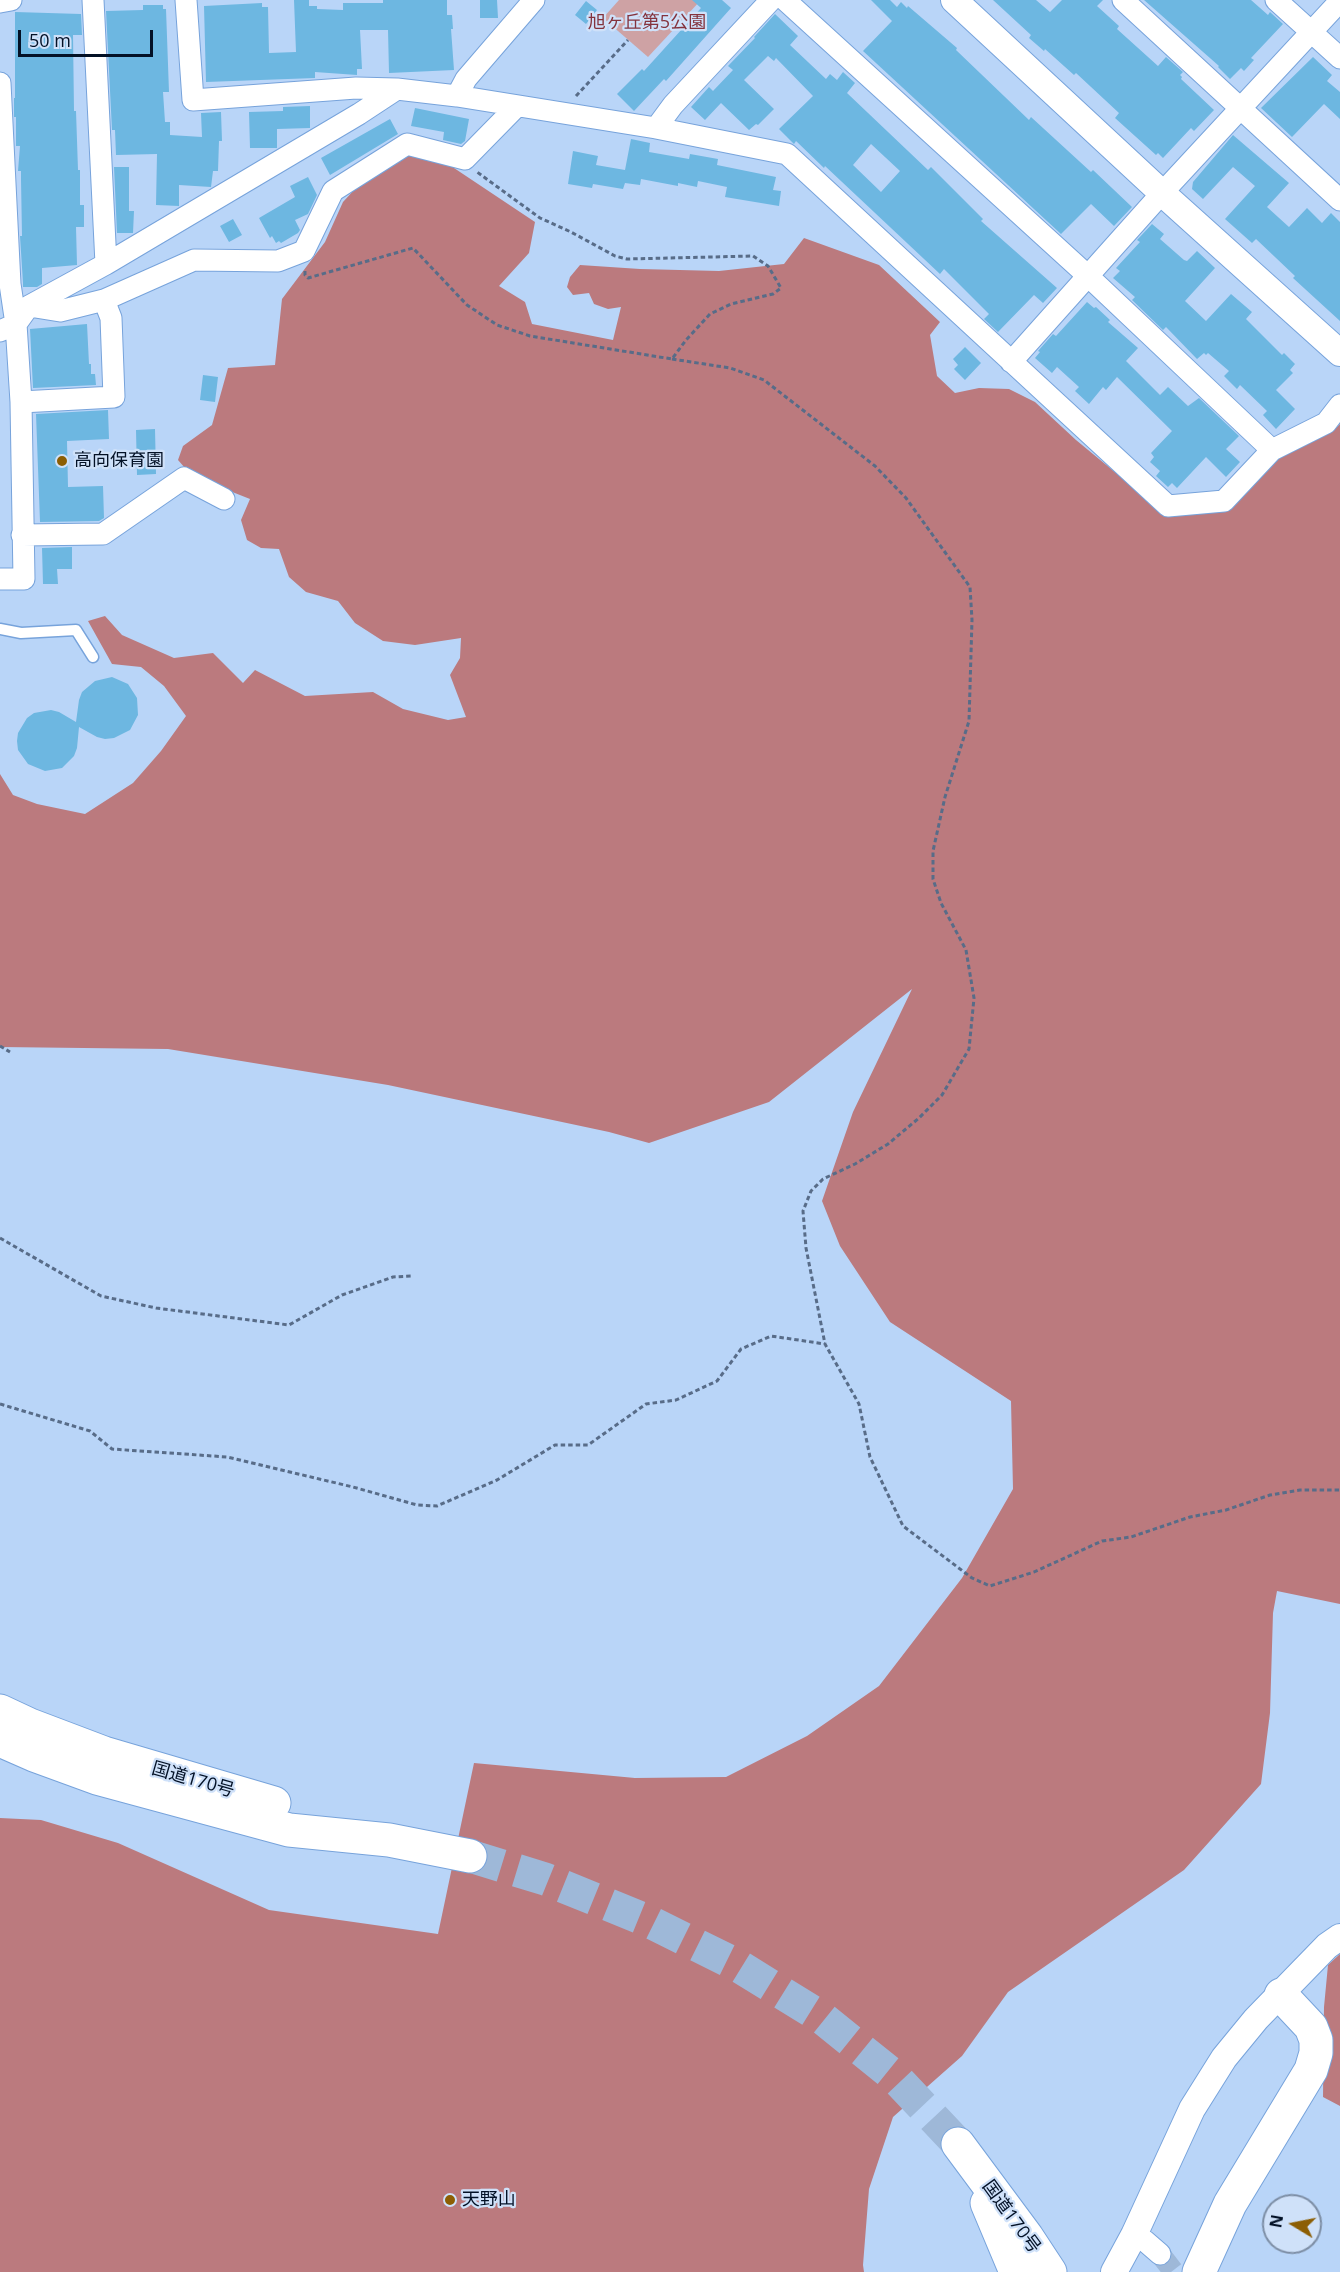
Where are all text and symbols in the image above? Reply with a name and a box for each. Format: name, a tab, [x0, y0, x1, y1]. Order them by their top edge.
park label: 旭ヶ丘第5公園	[588, 12, 706, 34]
scale bar	[21, 18, 156, 56]
text: 50 m	[29, 28, 71, 52]
place label: 高向保育園	[74, 450, 164, 472]
marker: 高向保育園	[55, 454, 69, 468]
street label: 国道170号	[149, 1758, 237, 1802]
street label: 国道170号	[977, 2176, 1045, 2258]
place label: 天野山	[462, 2189, 516, 2211]
marker: 天野山	[443, 2193, 457, 2207]
north arrow	[1262, 2194, 1322, 2254]
text: N	[1264, 2213, 1288, 2230]

